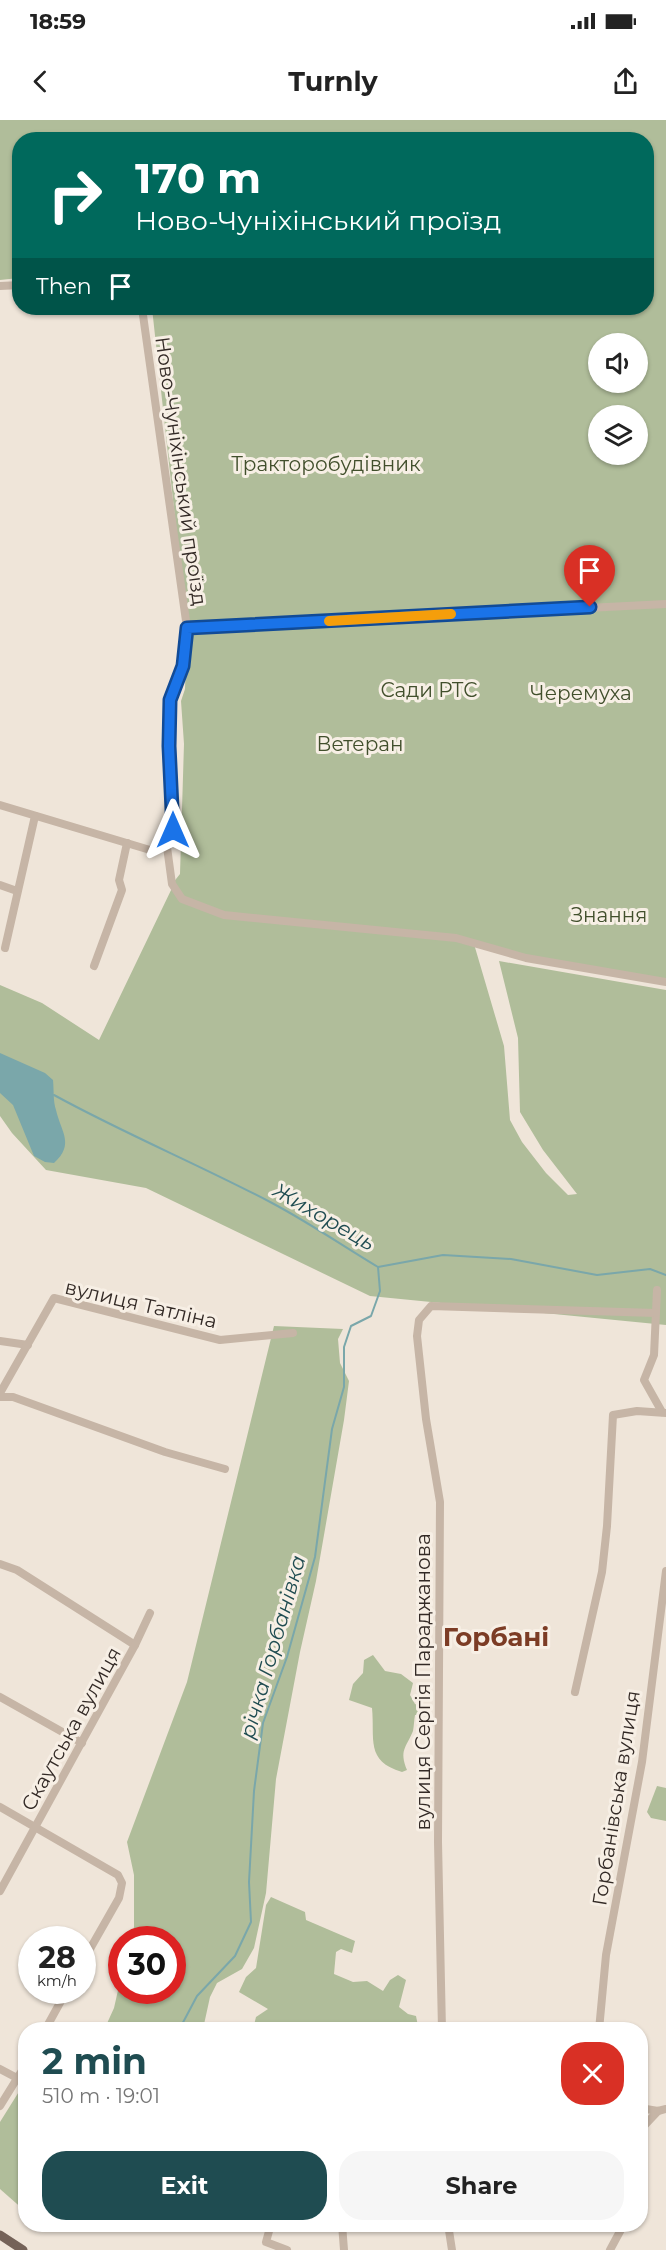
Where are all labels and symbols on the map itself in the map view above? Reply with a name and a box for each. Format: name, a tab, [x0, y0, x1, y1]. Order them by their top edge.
street label: Ново-Чуніхінський проїзд	[150, 335, 212, 607]
park label: Тракторобудівник	[231, 452, 421, 476]
pin	[564, 545, 615, 607]
park label: Сади РТС	[380, 678, 478, 702]
park label: Черемуха	[530, 681, 632, 705]
park label: Ветеран	[316, 732, 404, 756]
position arrow	[141, 798, 205, 862]
park label: Знання	[571, 903, 647, 927]
water label: Жихорець	[268, 1177, 380, 1256]
street label: вулиця Татліна	[63, 1275, 219, 1333]
street label: вулиця Сергія Параджанова	[411, 1533, 435, 1831]
water label: річка Горбанівка	[234, 1552, 311, 1741]
district label: Горбані	[443, 1621, 549, 1653]
street label: Скаутська вулиця	[16, 1643, 126, 1815]
street label: Горбанівська вулиця	[587, 1689, 645, 1907]
speed limit sign: 30	[108, 1926, 186, 2004]

